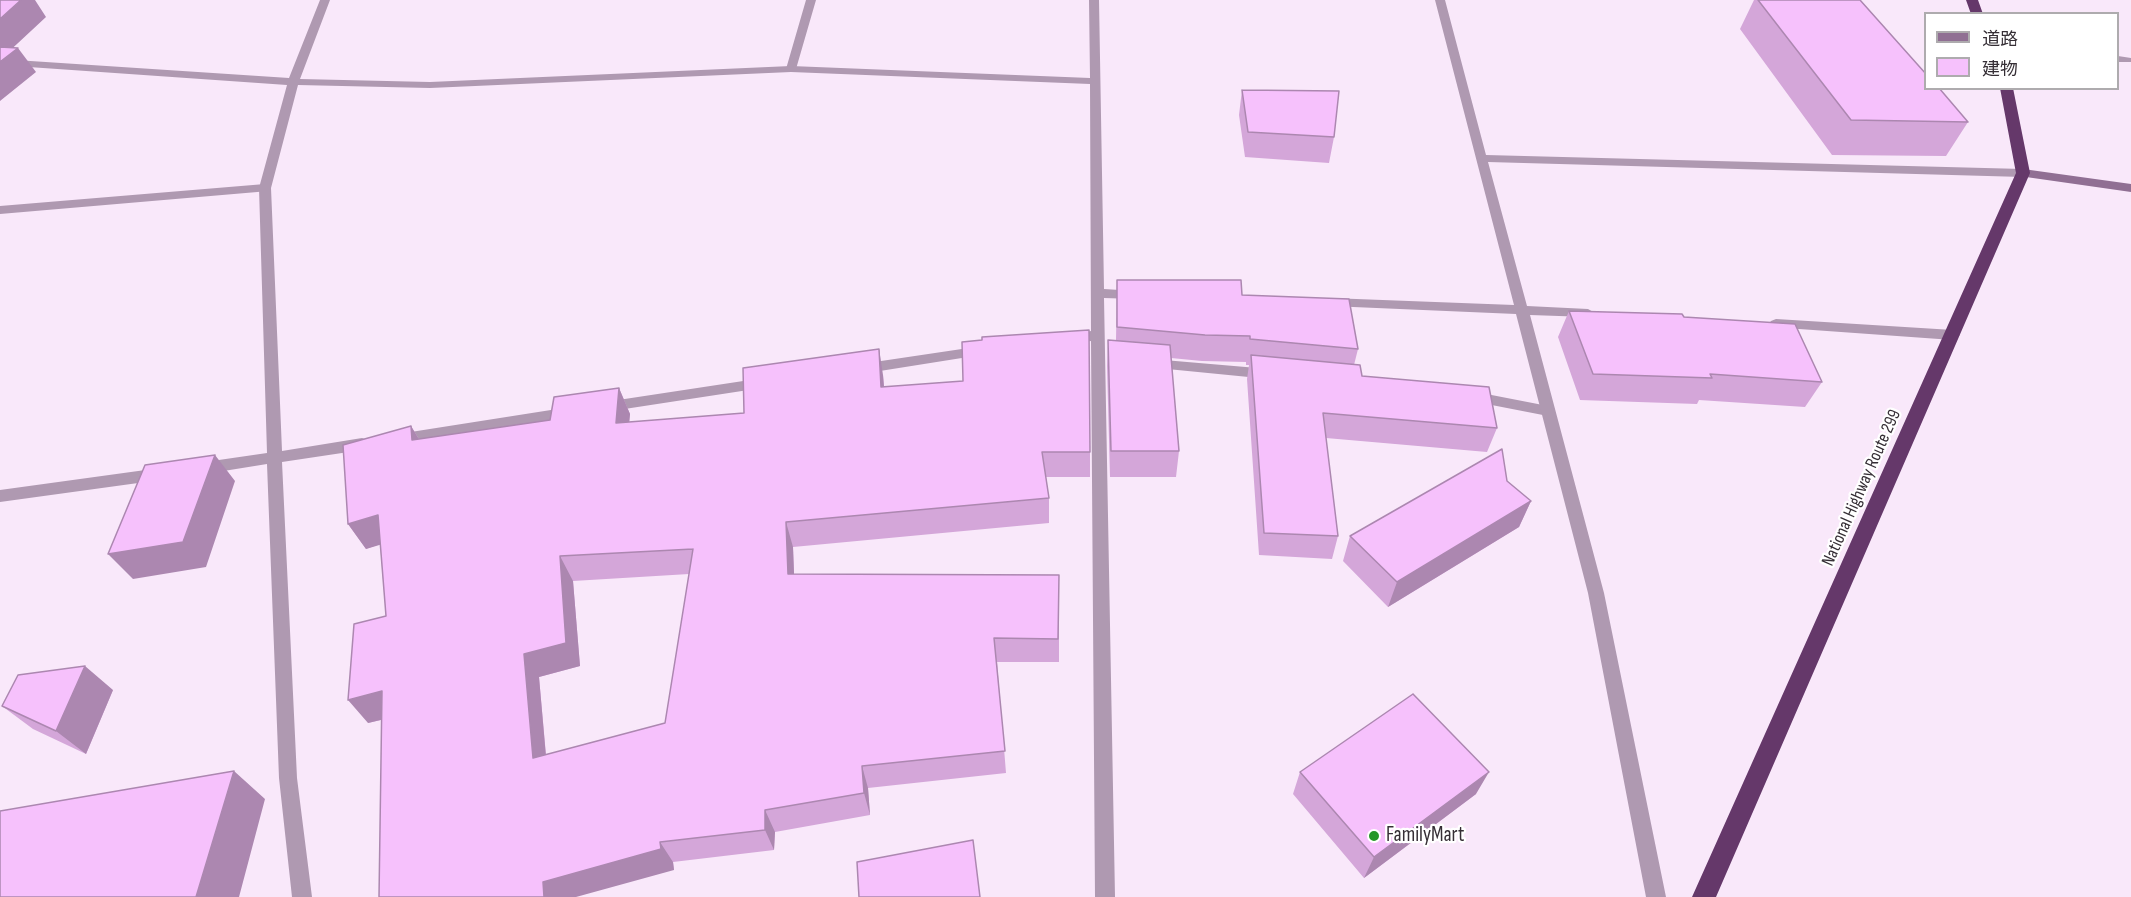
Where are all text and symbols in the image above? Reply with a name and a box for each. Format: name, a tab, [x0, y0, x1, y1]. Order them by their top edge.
legend	[1924, 12, 2119, 90]
text: 道路	[1982, 29, 2018, 50]
text: 建物	[1982, 59, 2018, 80]
street label: National Highway Route 299	[1818, 406, 1906, 570]
place label: FamilyMart	[1386, 823, 1464, 849]
marker: FamilyMart	[1367, 829, 1381, 843]

